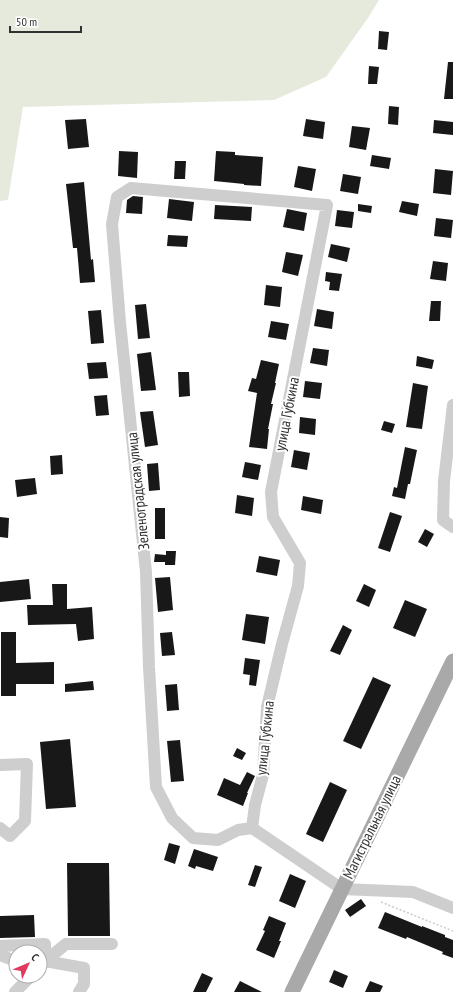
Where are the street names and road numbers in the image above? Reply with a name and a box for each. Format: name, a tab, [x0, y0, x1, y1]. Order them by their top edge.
street label: улица Губкина	[270, 375, 303, 453]
street label: Зеленоградская улица	[122, 431, 153, 551]
street label: улица Губкина	[251, 700, 278, 776]
street label: Магистральная улица	[338, 772, 405, 882]

